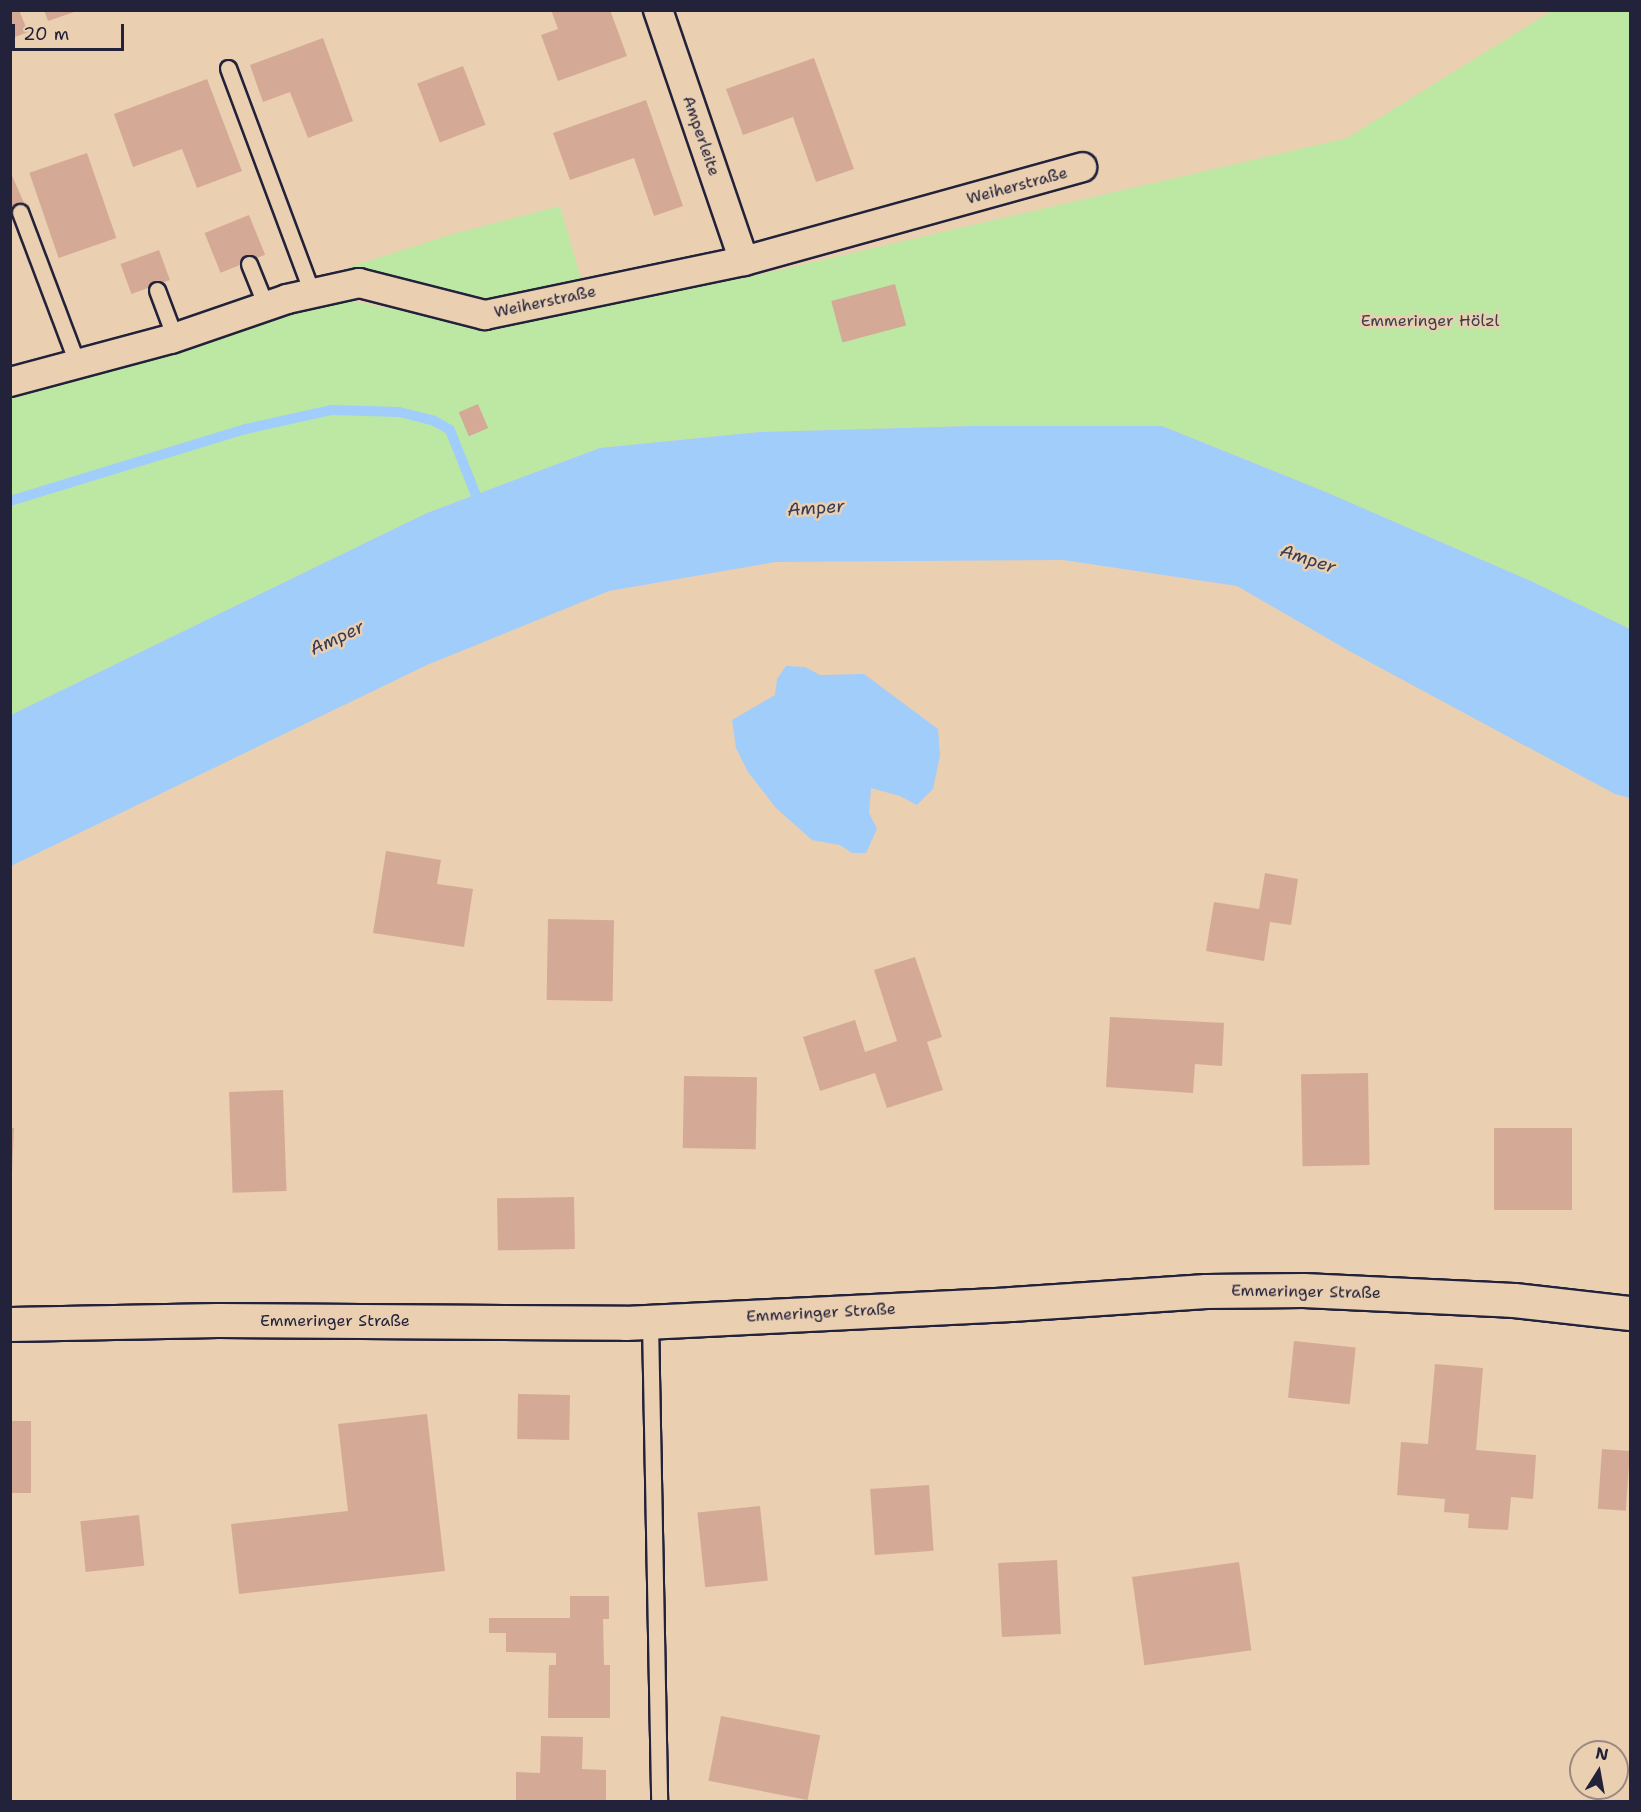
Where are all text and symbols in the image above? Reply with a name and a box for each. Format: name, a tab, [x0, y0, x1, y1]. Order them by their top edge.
scale bar	[15, 12, 128, 50]
text: 20 m	[23, 22, 69, 46]
street label: Amperleite	[678, 93, 724, 179]
street label: Weiherstraße	[964, 163, 1070, 209]
street label: Weiherstraße	[492, 282, 598, 322]
park label: Emmeringer Hölzl	[1361, 311, 1499, 331]
water label: Amper	[787, 495, 845, 521]
water label: Amper	[1277, 540, 1339, 578]
water label: Amper	[306, 616, 368, 660]
street label: Emmeringer Straße	[1231, 1281, 1381, 1303]
street label: Emmeringer Straße	[746, 1299, 896, 1327]
street label: Emmeringer Straße	[260, 1311, 410, 1331]
north arrow	[1569, 1740, 1629, 1800]
text: N	[1594, 1742, 1610, 1765]

